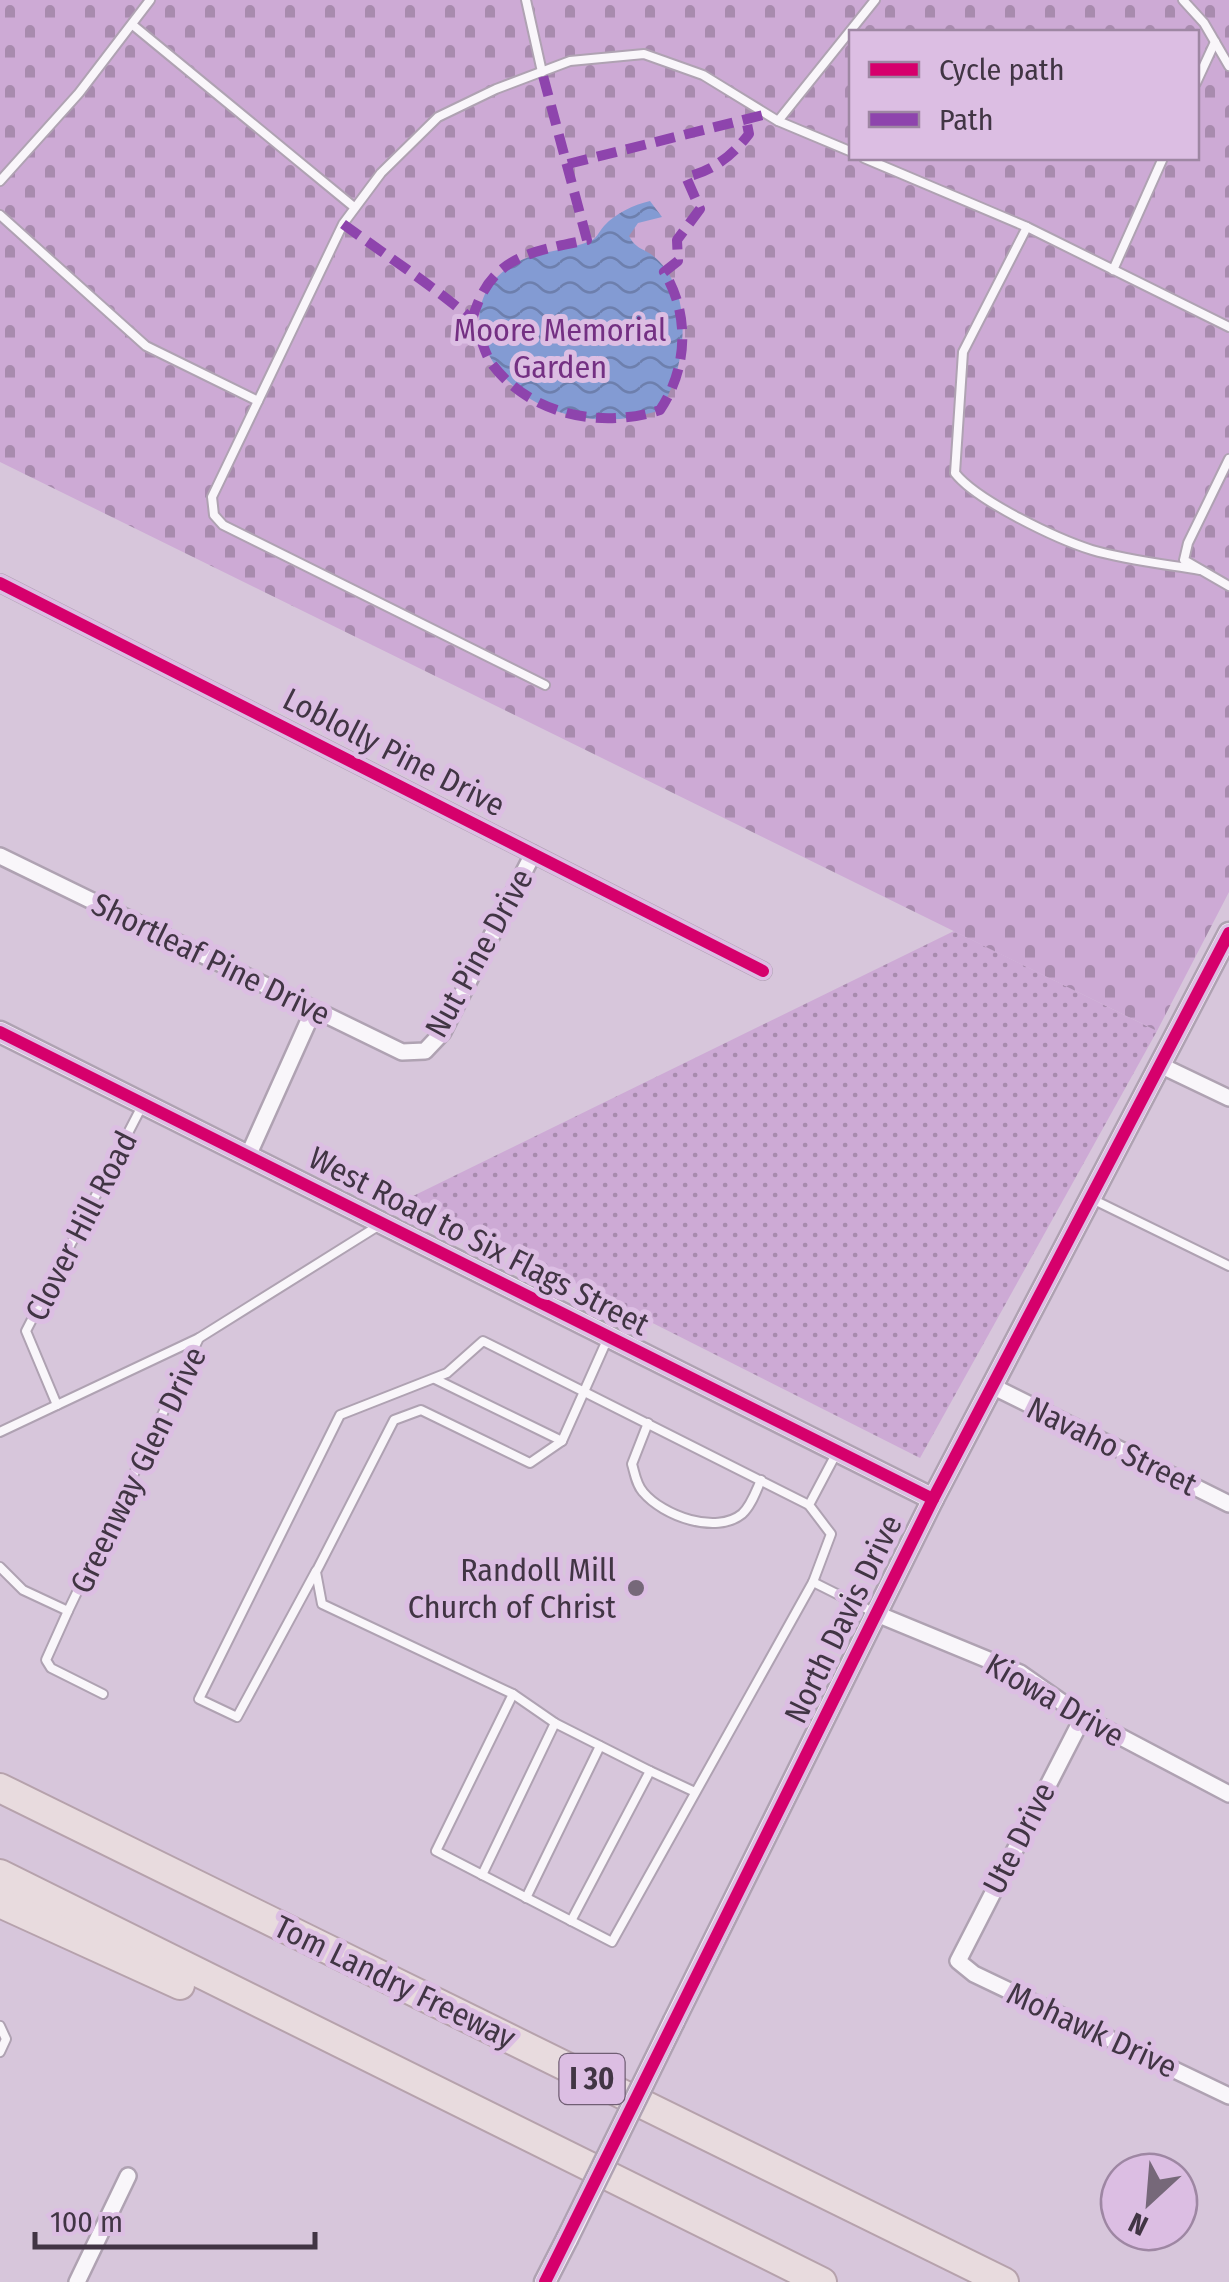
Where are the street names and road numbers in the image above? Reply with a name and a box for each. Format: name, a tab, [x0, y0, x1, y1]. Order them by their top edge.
street label: Loblolly Pine Drive	[277, 680, 511, 824]
street label: Nut Pine Drive	[417, 862, 541, 1044]
street label: Shortleaf Pine Drive	[86, 885, 336, 1033]
street label: Clover Hill Road	[17, 1125, 145, 1327]
street label: West Road to Six Flags Street	[303, 1139, 656, 1344]
street label: Greenway Glen Drive	[62, 1341, 214, 1599]
street label: Navaho Street	[1021, 1389, 1203, 1504]
street label: North Davis Drive	[776, 1509, 910, 1729]
street label: Kiowa Drive	[979, 1645, 1131, 1755]
street label: Ute Drive	[975, 1776, 1063, 1900]
street label: Tom Landry Freeway	[268, 1907, 522, 2057]
street label: Mohawk Drive	[1001, 1974, 1183, 2086]
road number: I 30	[560, 2054, 624, 2104]

